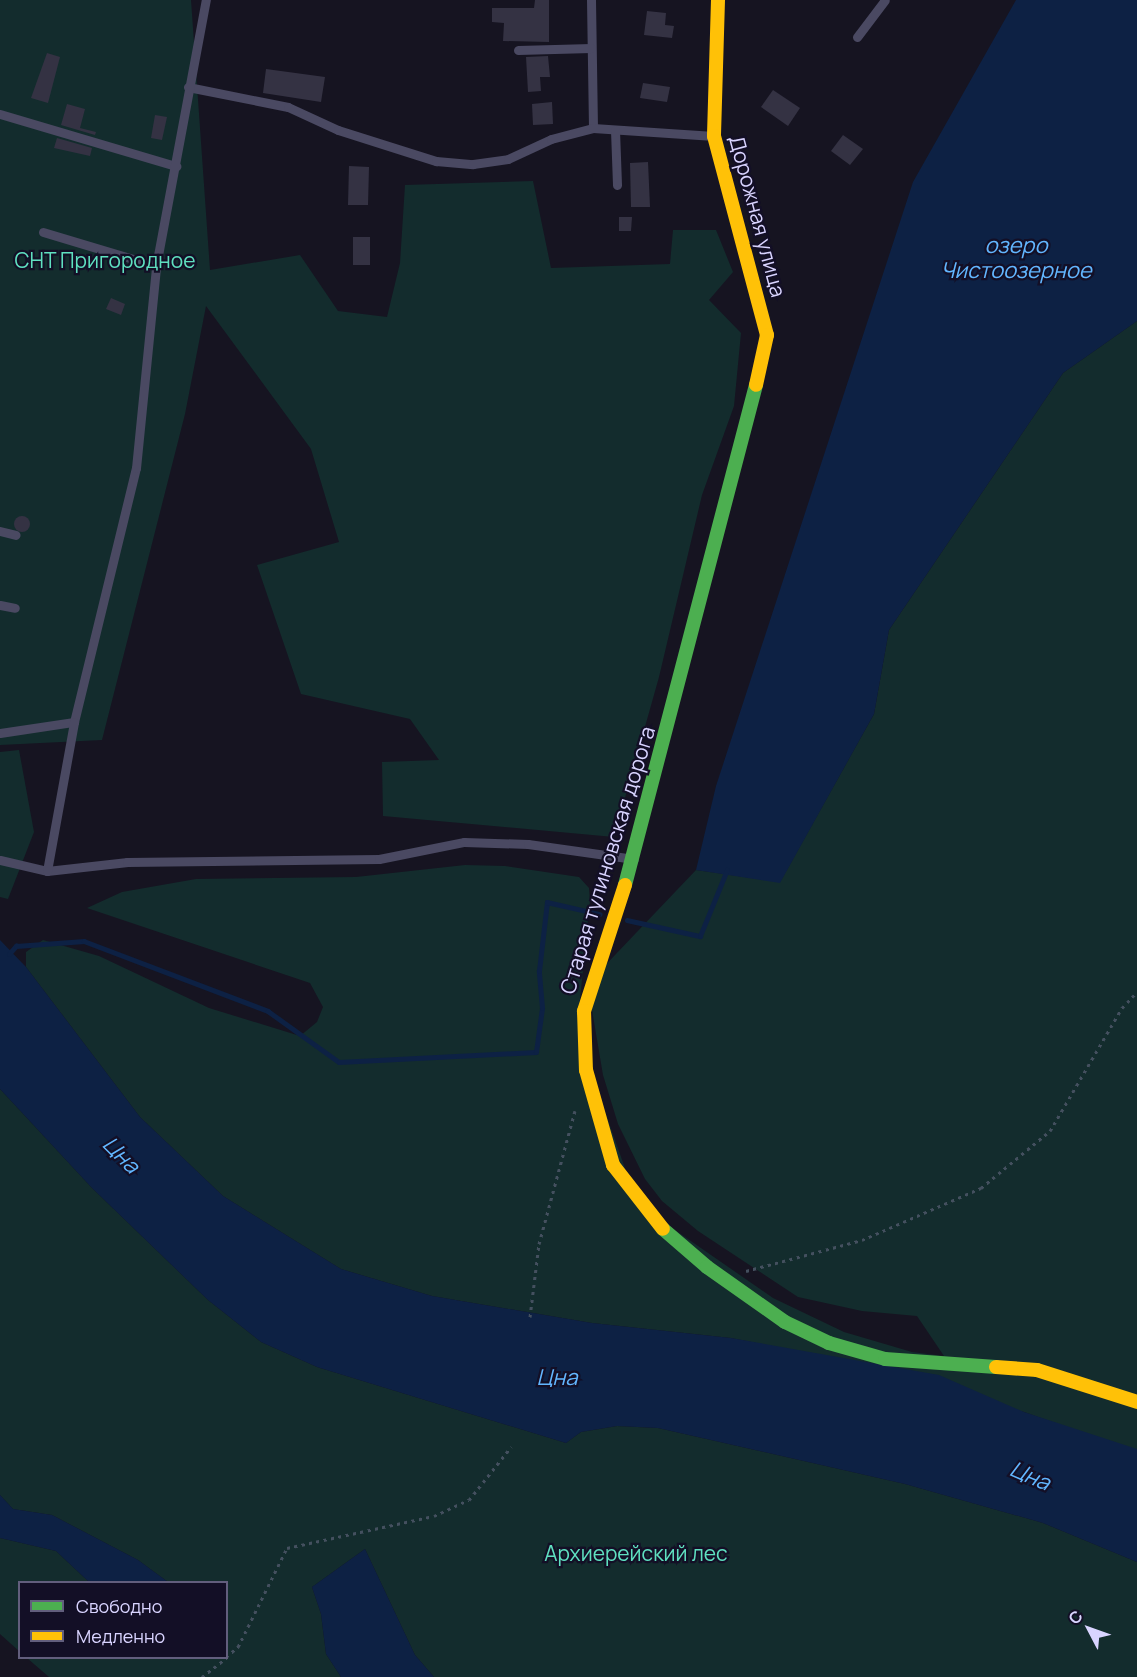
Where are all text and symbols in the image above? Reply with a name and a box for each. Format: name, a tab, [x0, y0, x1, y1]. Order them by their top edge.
street label: Дорожная улица	[724, 132, 792, 300]
water label: озеро Чистоозерное	[940, 232, 1092, 284]
park label: СНТ Пригородное	[14, 247, 196, 273]
street label: Старая тулиновская дорога	[554, 723, 660, 997]
water label: Цна	[97, 1131, 145, 1179]
water label: Цна	[537, 1365, 577, 1391]
water label: Цна	[1006, 1456, 1054, 1496]
park label: Архиерейский лес	[544, 1540, 728, 1566]
legend	[18, 1581, 228, 1659]
text: Свободно	[76, 1594, 162, 1618]
north arrow	[1059, 1599, 1119, 1659]
text: С	[1063, 1606, 1088, 1629]
text: Медленно	[76, 1624, 165, 1648]

